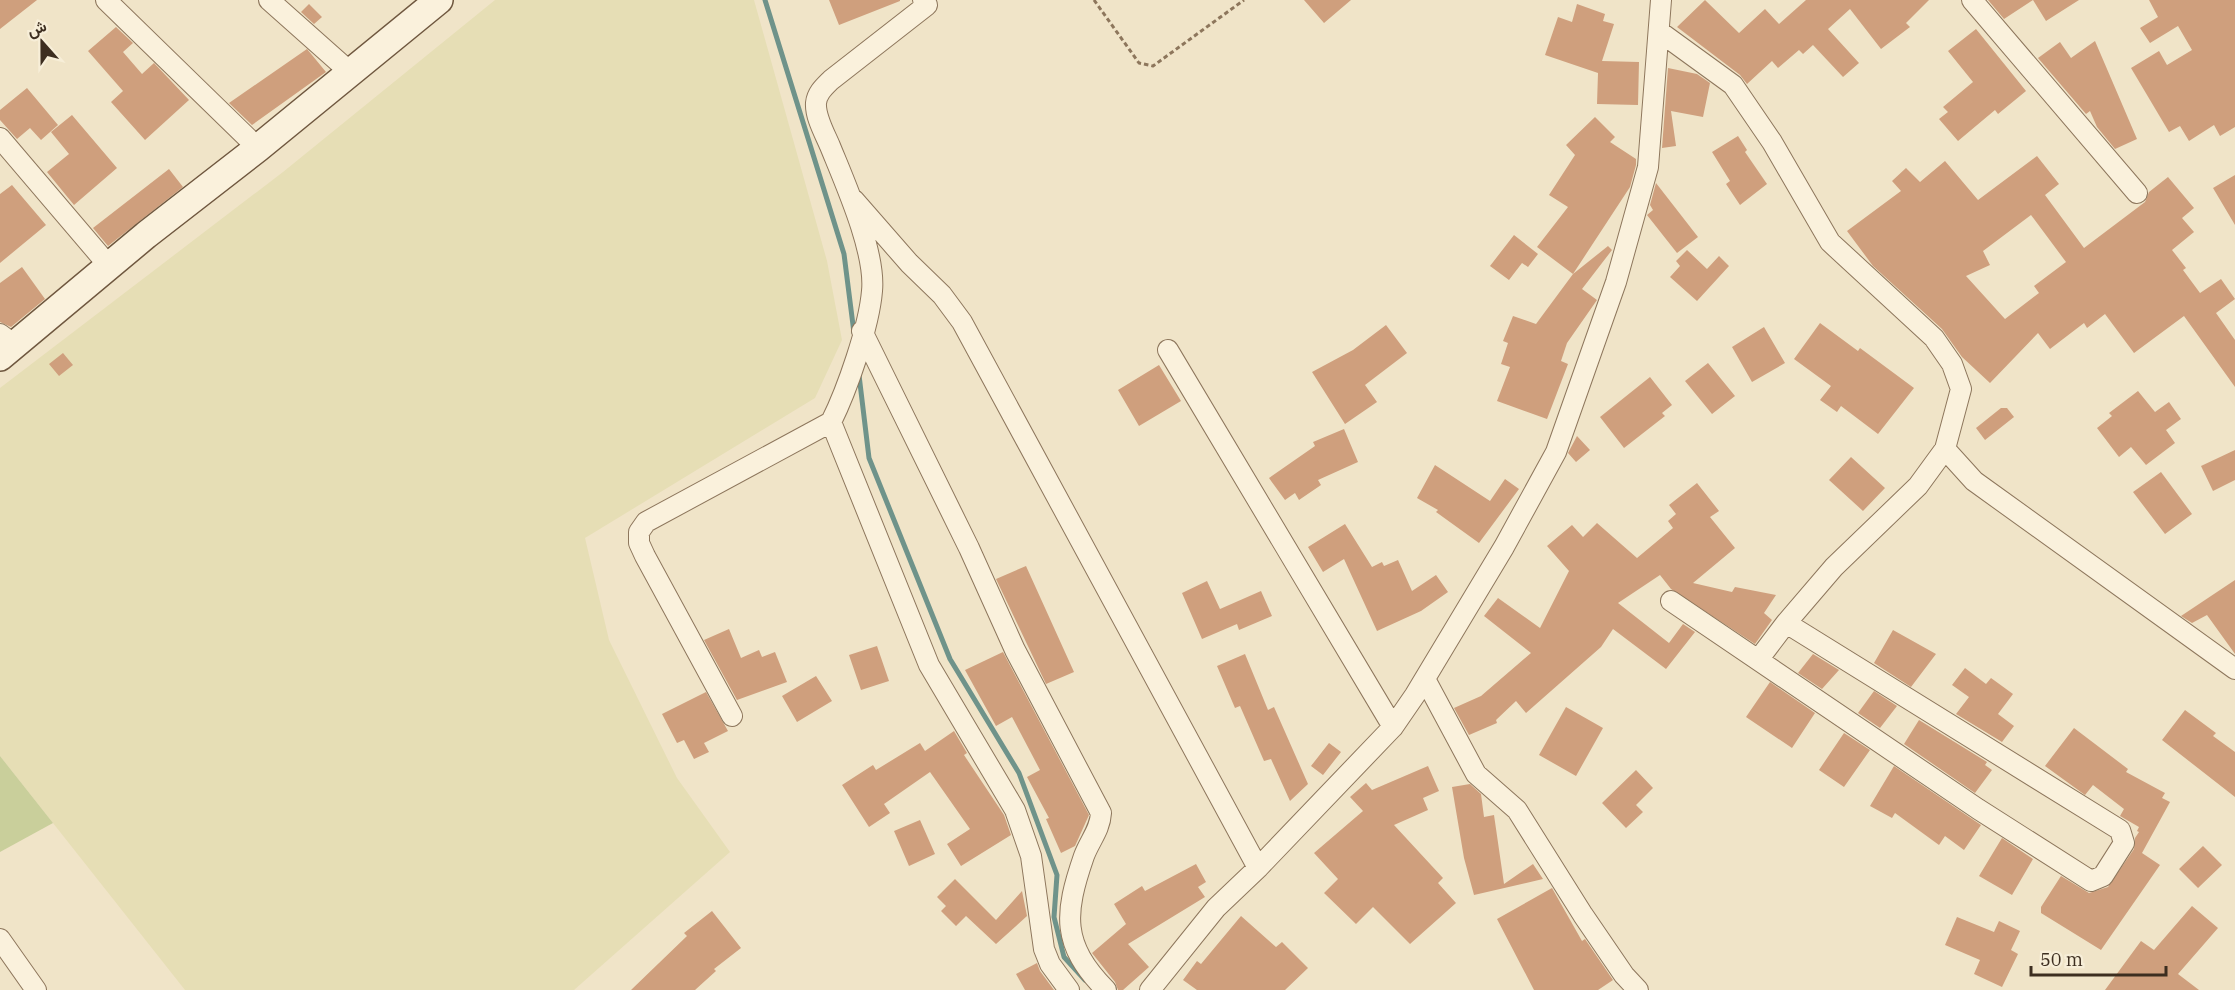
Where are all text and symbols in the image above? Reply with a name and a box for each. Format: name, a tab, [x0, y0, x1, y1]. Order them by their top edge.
north arrow	[12, 12, 72, 72]
text: ش	[24, 15, 49, 41]
scale bar	[2031, 939, 2166, 977]
text: 50 m	[2040, 948, 2083, 971]

